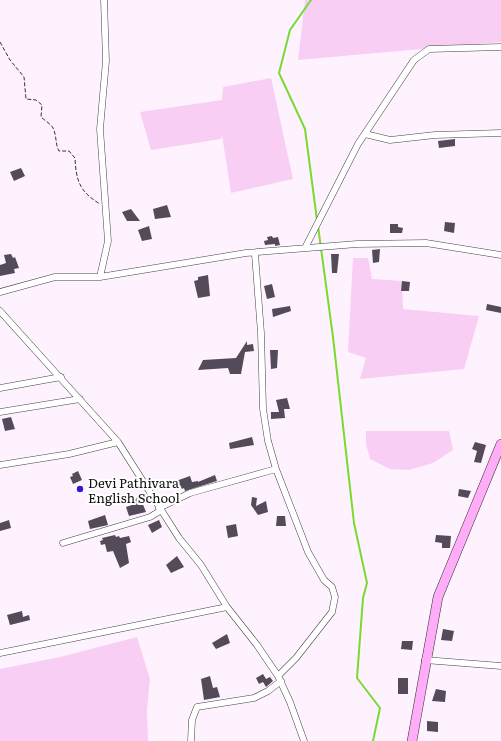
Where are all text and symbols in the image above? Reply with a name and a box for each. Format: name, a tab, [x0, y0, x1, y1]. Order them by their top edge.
place label: Devi Pathivara English School	[88, 473, 181, 507]
marker: Devi Pathivara English School	[75, 484, 85, 494]

